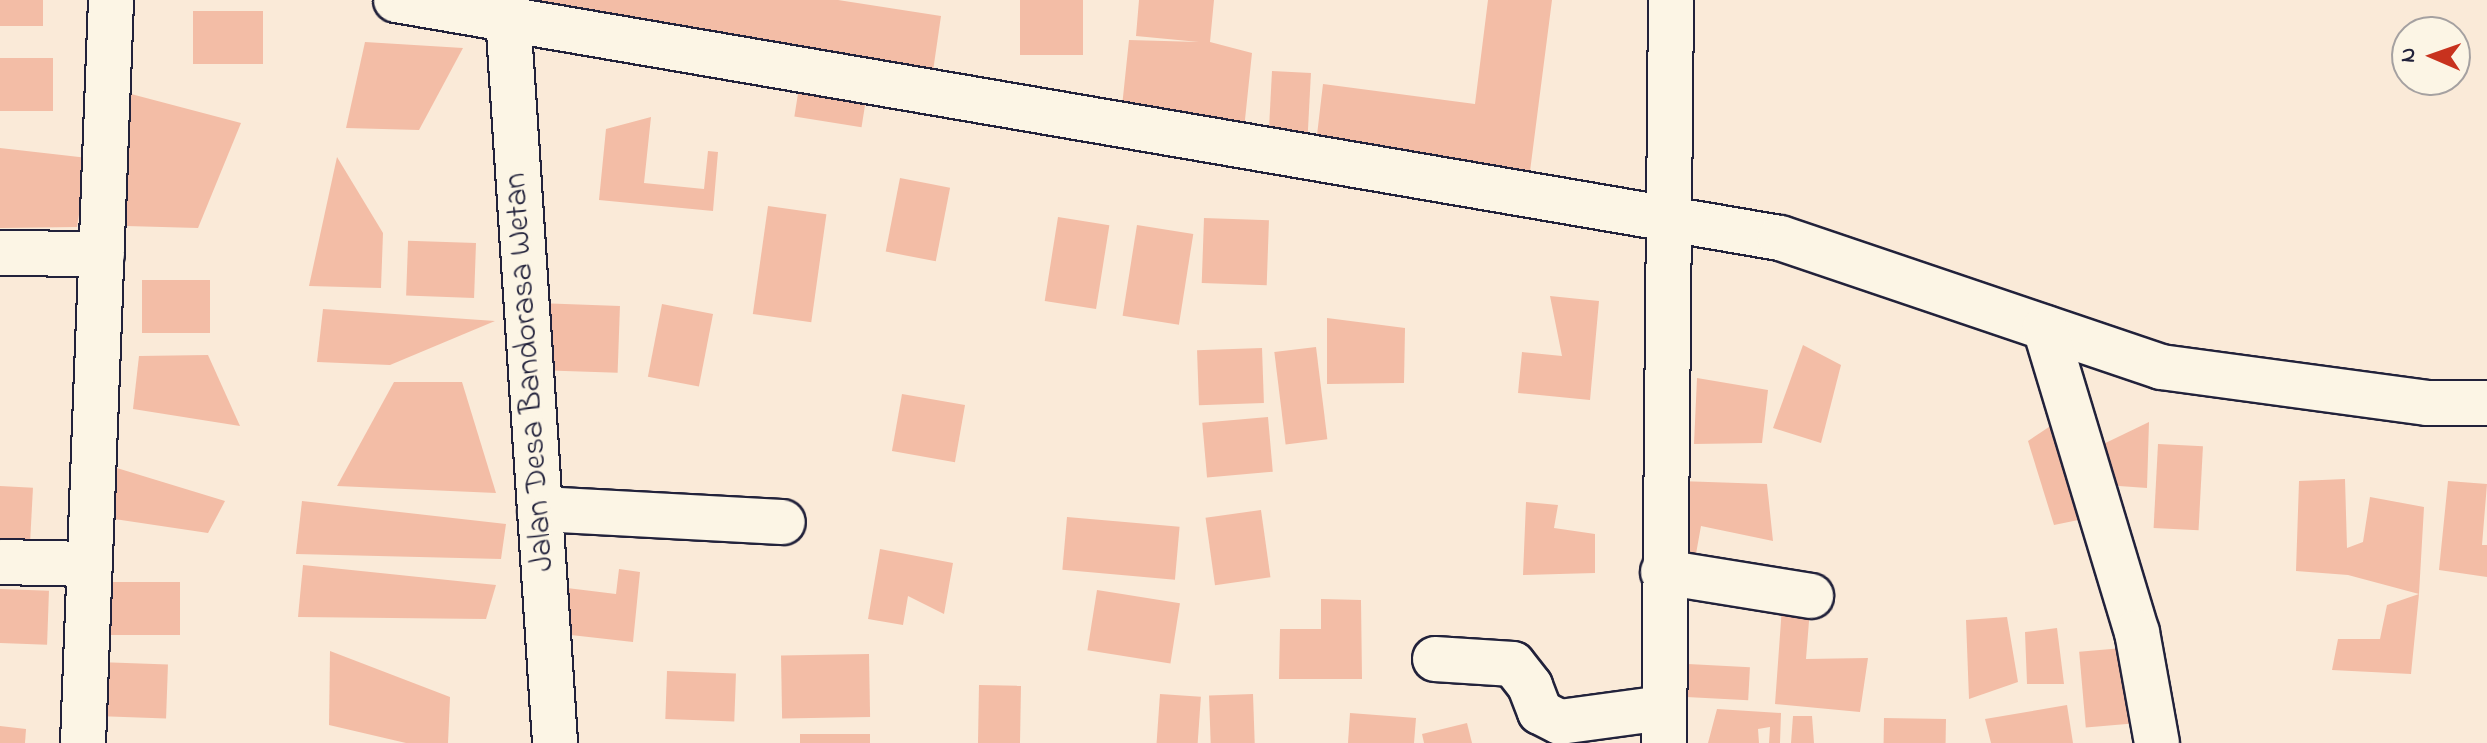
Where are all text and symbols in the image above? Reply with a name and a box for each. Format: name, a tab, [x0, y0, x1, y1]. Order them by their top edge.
north arrow	[2391, 16, 2471, 96]
text: N	[2393, 47, 2425, 63]
street label: Jalan Desa Bandorasa Wetan	[498, 171, 564, 573]

